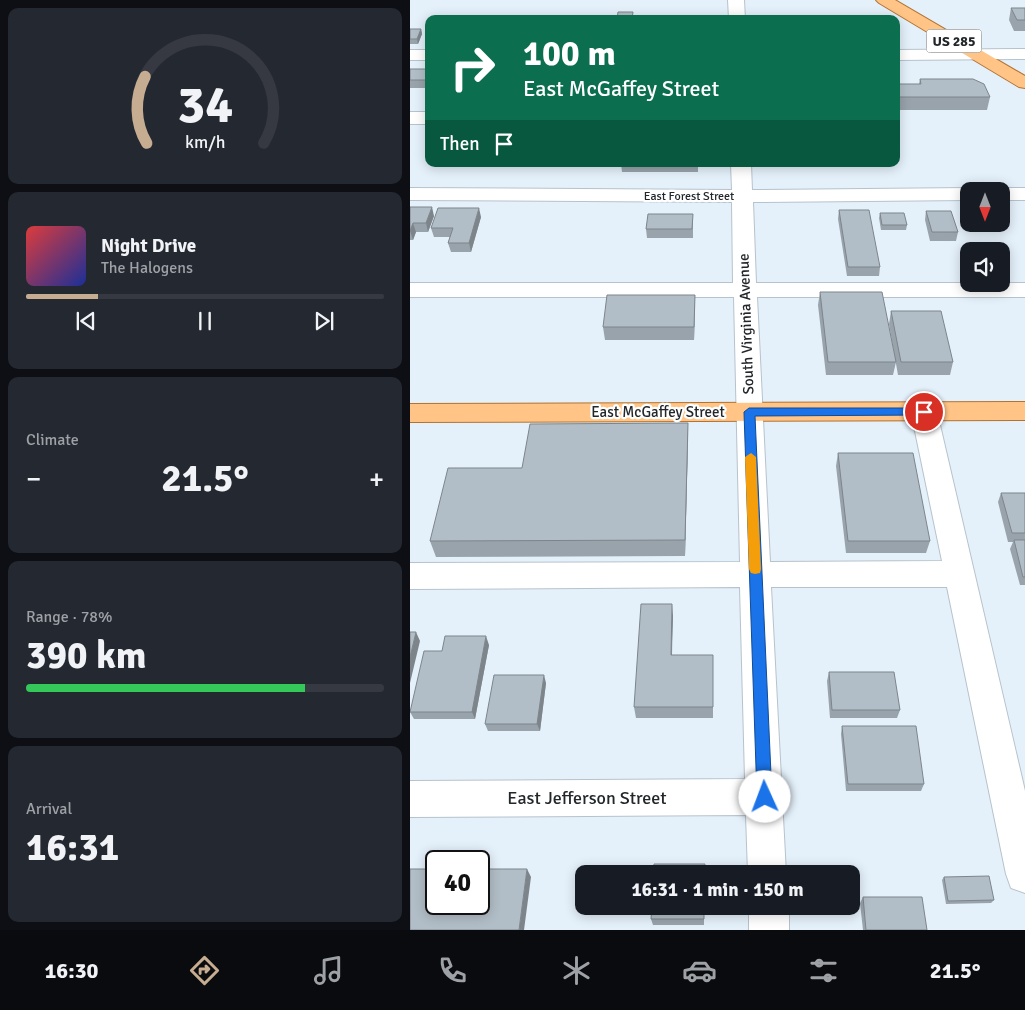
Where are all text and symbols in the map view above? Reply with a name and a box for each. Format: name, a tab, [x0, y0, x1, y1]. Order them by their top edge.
road number: US 285	[926, 29, 982, 52]
text: 100 m	[523, 32, 616, 75]
icon: right	[440, 35, 505, 100]
text: 34	[177, 73, 233, 137]
text: East McGaffey Street	[523, 75, 719, 102]
icon: arrive	[490, 130, 518, 158]
text: km/h	[185, 131, 225, 153]
text: Then	[440, 132, 480, 156]
north arrow	[960, 182, 1010, 232]
map controls	[960, 182, 1010, 292]
street label: East Forest Street	[644, 189, 734, 204]
text: Night Drive	[101, 234, 196, 258]
button: sound	[960, 242, 1010, 292]
street label: South Virginia Avenue	[735, 253, 757, 395]
text: The Halogens	[101, 258, 193, 278]
icon: previous	[72, 307, 100, 335]
icon: pause	[191, 307, 219, 335]
icon: next	[310, 307, 338, 335]
pin	[903, 391, 945, 433]
icon: arrive	[910, 398, 938, 426]
street label: East McGaffey Street	[591, 403, 725, 421]
text: Climate	[26, 430, 79, 450]
text: 21.5°	[161, 455, 249, 502]
text: −	[26, 462, 41, 496]
text: +	[369, 462, 384, 496]
text: Range · 78%	[26, 607, 112, 627]
text: 390 km	[26, 632, 147, 679]
position arrow	[738, 770, 790, 822]
street label: East Jefferson Street	[507, 787, 667, 809]
text: Arrival	[26, 799, 72, 819]
text: 16:31	[26, 824, 119, 871]
speed limit sign: 40	[425, 850, 490, 915]
text: 16:31 · 1 min · 150 m	[631, 878, 804, 902]
icon: directions	[187, 953, 222, 988]
icon: music	[311, 953, 346, 988]
icon: phone	[435, 953, 470, 988]
icon: climate	[559, 953, 594, 988]
icon: car	[682, 953, 717, 988]
icon: filters	[806, 953, 841, 988]
text: 16:30	[44, 957, 98, 984]
text: 21.5°	[930, 957, 981, 984]

